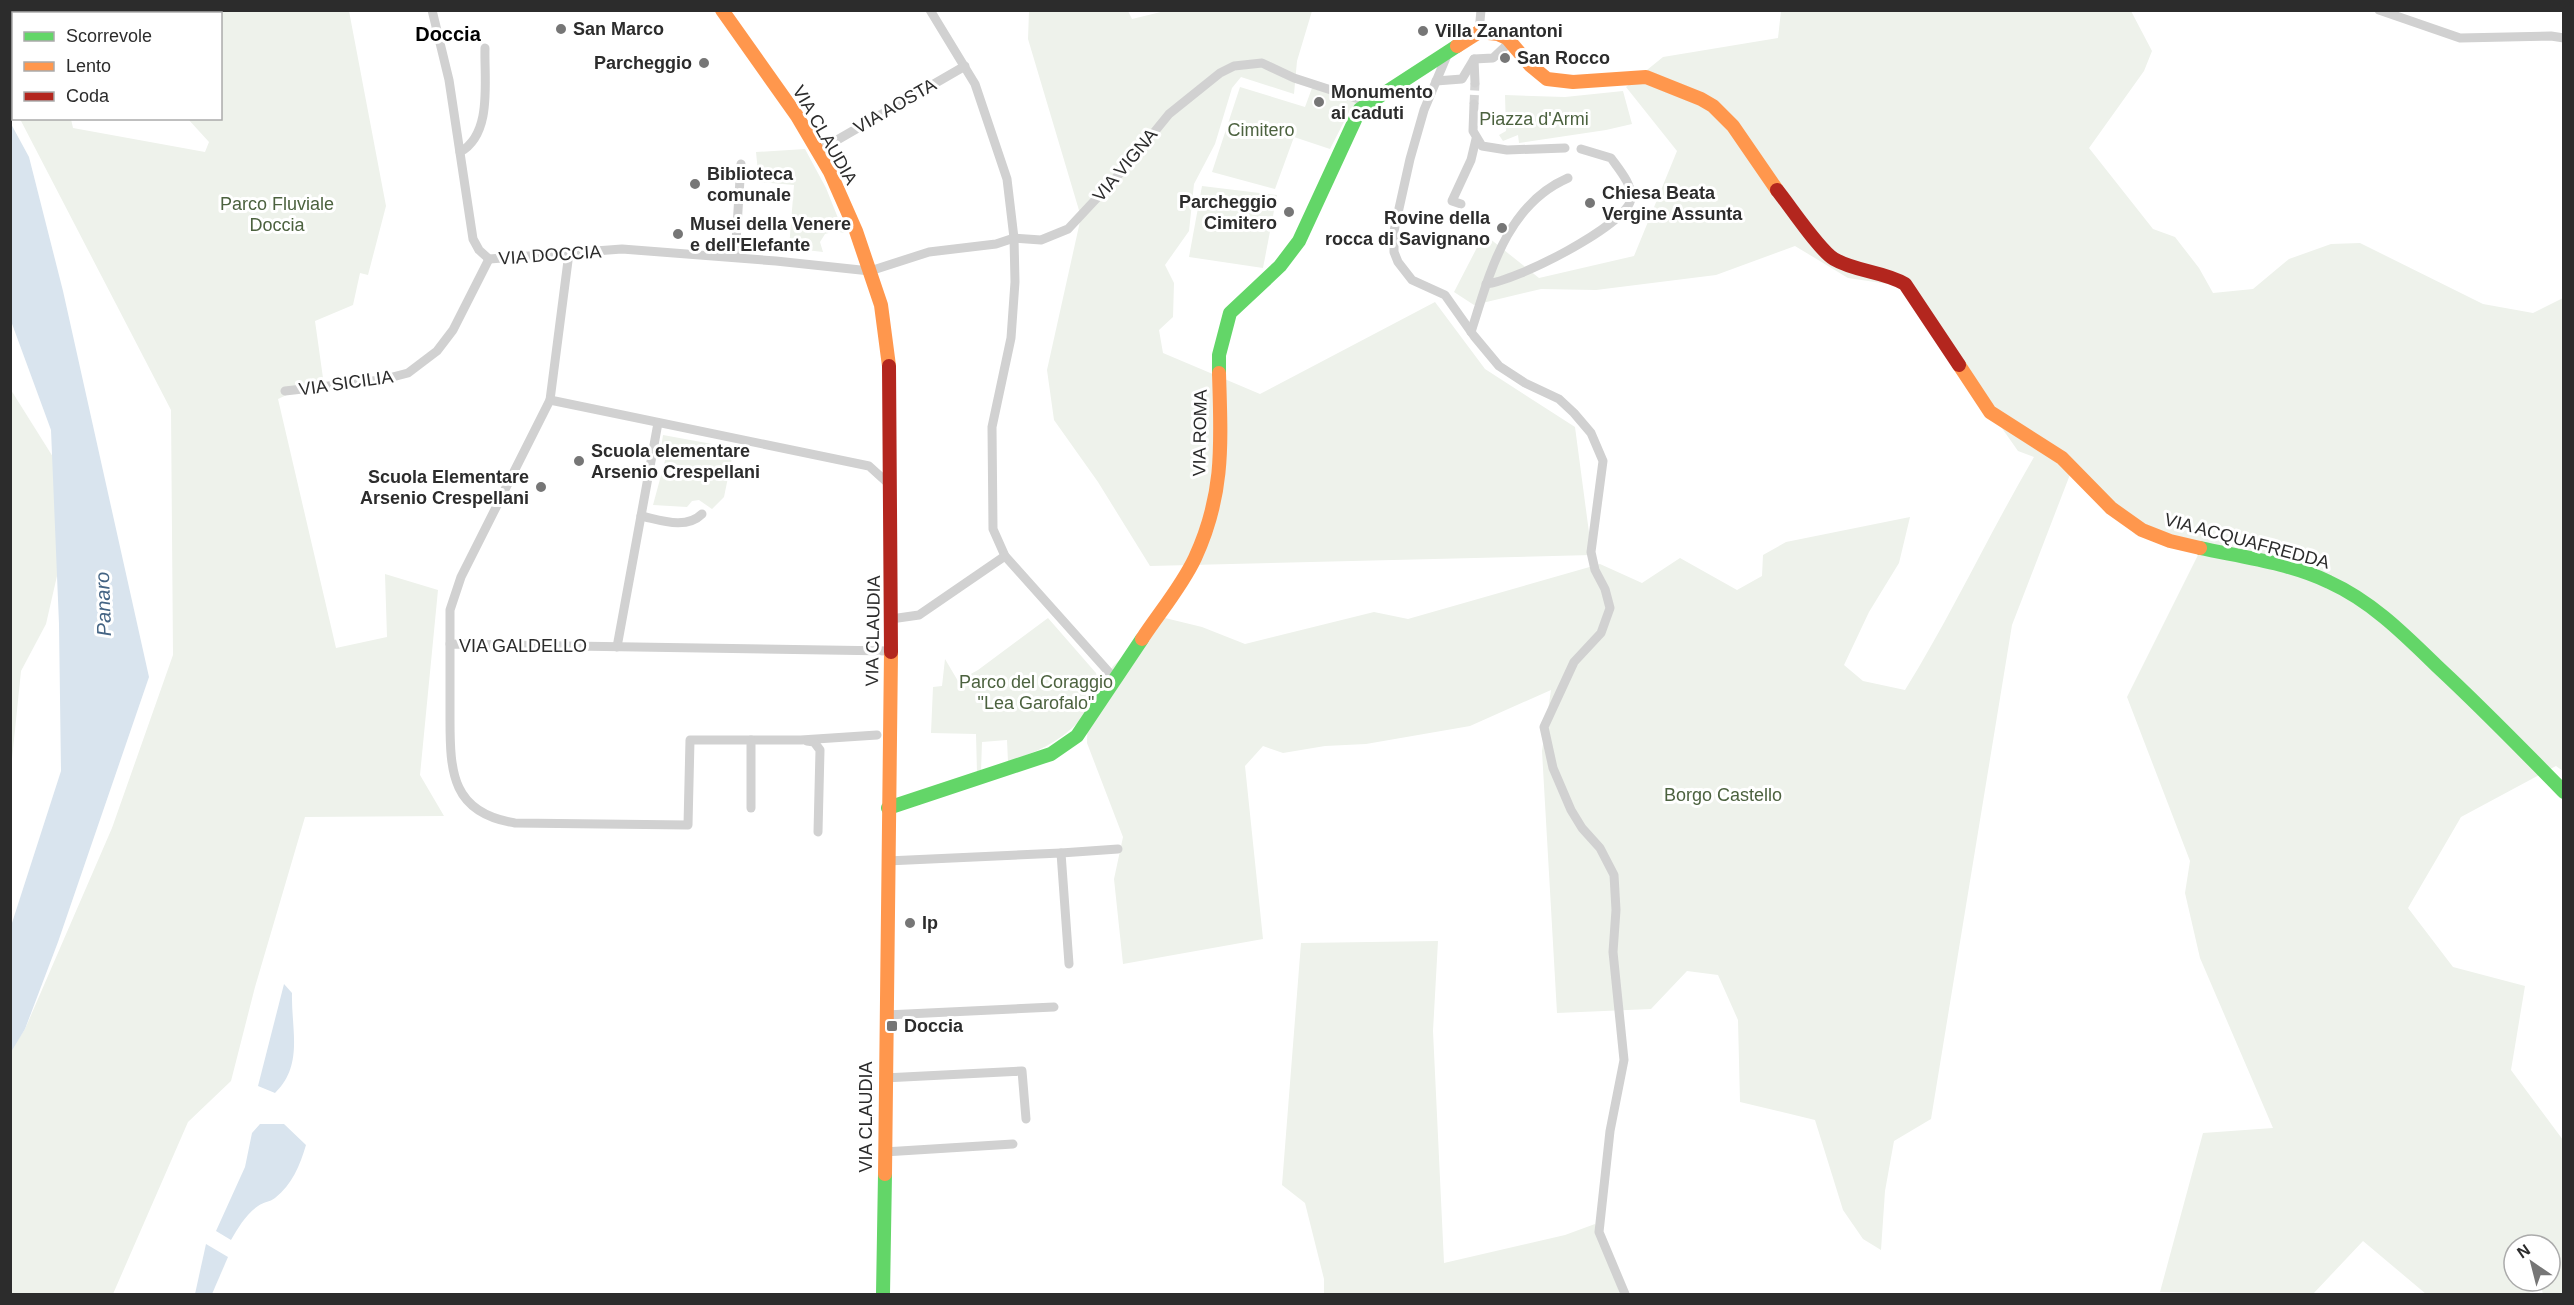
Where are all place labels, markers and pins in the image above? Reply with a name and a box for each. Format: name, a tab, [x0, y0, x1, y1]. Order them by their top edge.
place label: San Marco	[573, 19, 664, 39]
place label: Villa Zanantoni	[1435, 21, 1563, 41]
marker: San Marco	[554, 22, 568, 36]
marker: Villa Zanantoni	[1416, 24, 1430, 38]
place label: San Rocco	[1517, 48, 1610, 68]
marker: San Rocco	[1498, 51, 1512, 65]
place label: Parcheggio	[594, 53, 692, 73]
marker: Parcheggio	[697, 56, 711, 70]
place label: Monumento ai caduti	[1331, 82, 1433, 123]
marker: Monumento ai caduti	[1312, 95, 1326, 109]
place label: Biblioteca comunale	[707, 164, 794, 205]
marker: Biblioteca comunale	[688, 177, 702, 191]
place label: Chiesa Beata Vergine Assunta	[1602, 183, 1743, 224]
place label: Parcheggio Cimitero	[1179, 192, 1277, 233]
marker: Chiesa Beata Vergine Assunta	[1583, 196, 1597, 210]
marker: Parcheggio Cimitero	[1282, 205, 1296, 219]
place label: Rovine della rocca di Savignano	[1325, 208, 1491, 249]
place label: Musei della Venere e dell'Elefante	[690, 214, 851, 255]
marker: Rovine della rocca di Savignano	[1495, 221, 1509, 235]
marker: Musei della Venere e dell'Elefante	[671, 227, 685, 241]
place label: Scuola elementare Arsenio Crespellani	[591, 441, 760, 482]
marker: Scuola elementare Arsenio Crespellani	[572, 454, 586, 468]
place label: Scuola Elementare Arsenio Crespellani	[360, 467, 529, 508]
marker: Scuola Elementare Arsenio Crespellani	[534, 480, 548, 494]
place label: Ip	[922, 913, 938, 933]
marker: Ip	[903, 916, 917, 930]
place label: Doccia	[904, 1016, 964, 1036]
marker: Doccia	[885, 1019, 899, 1033]

